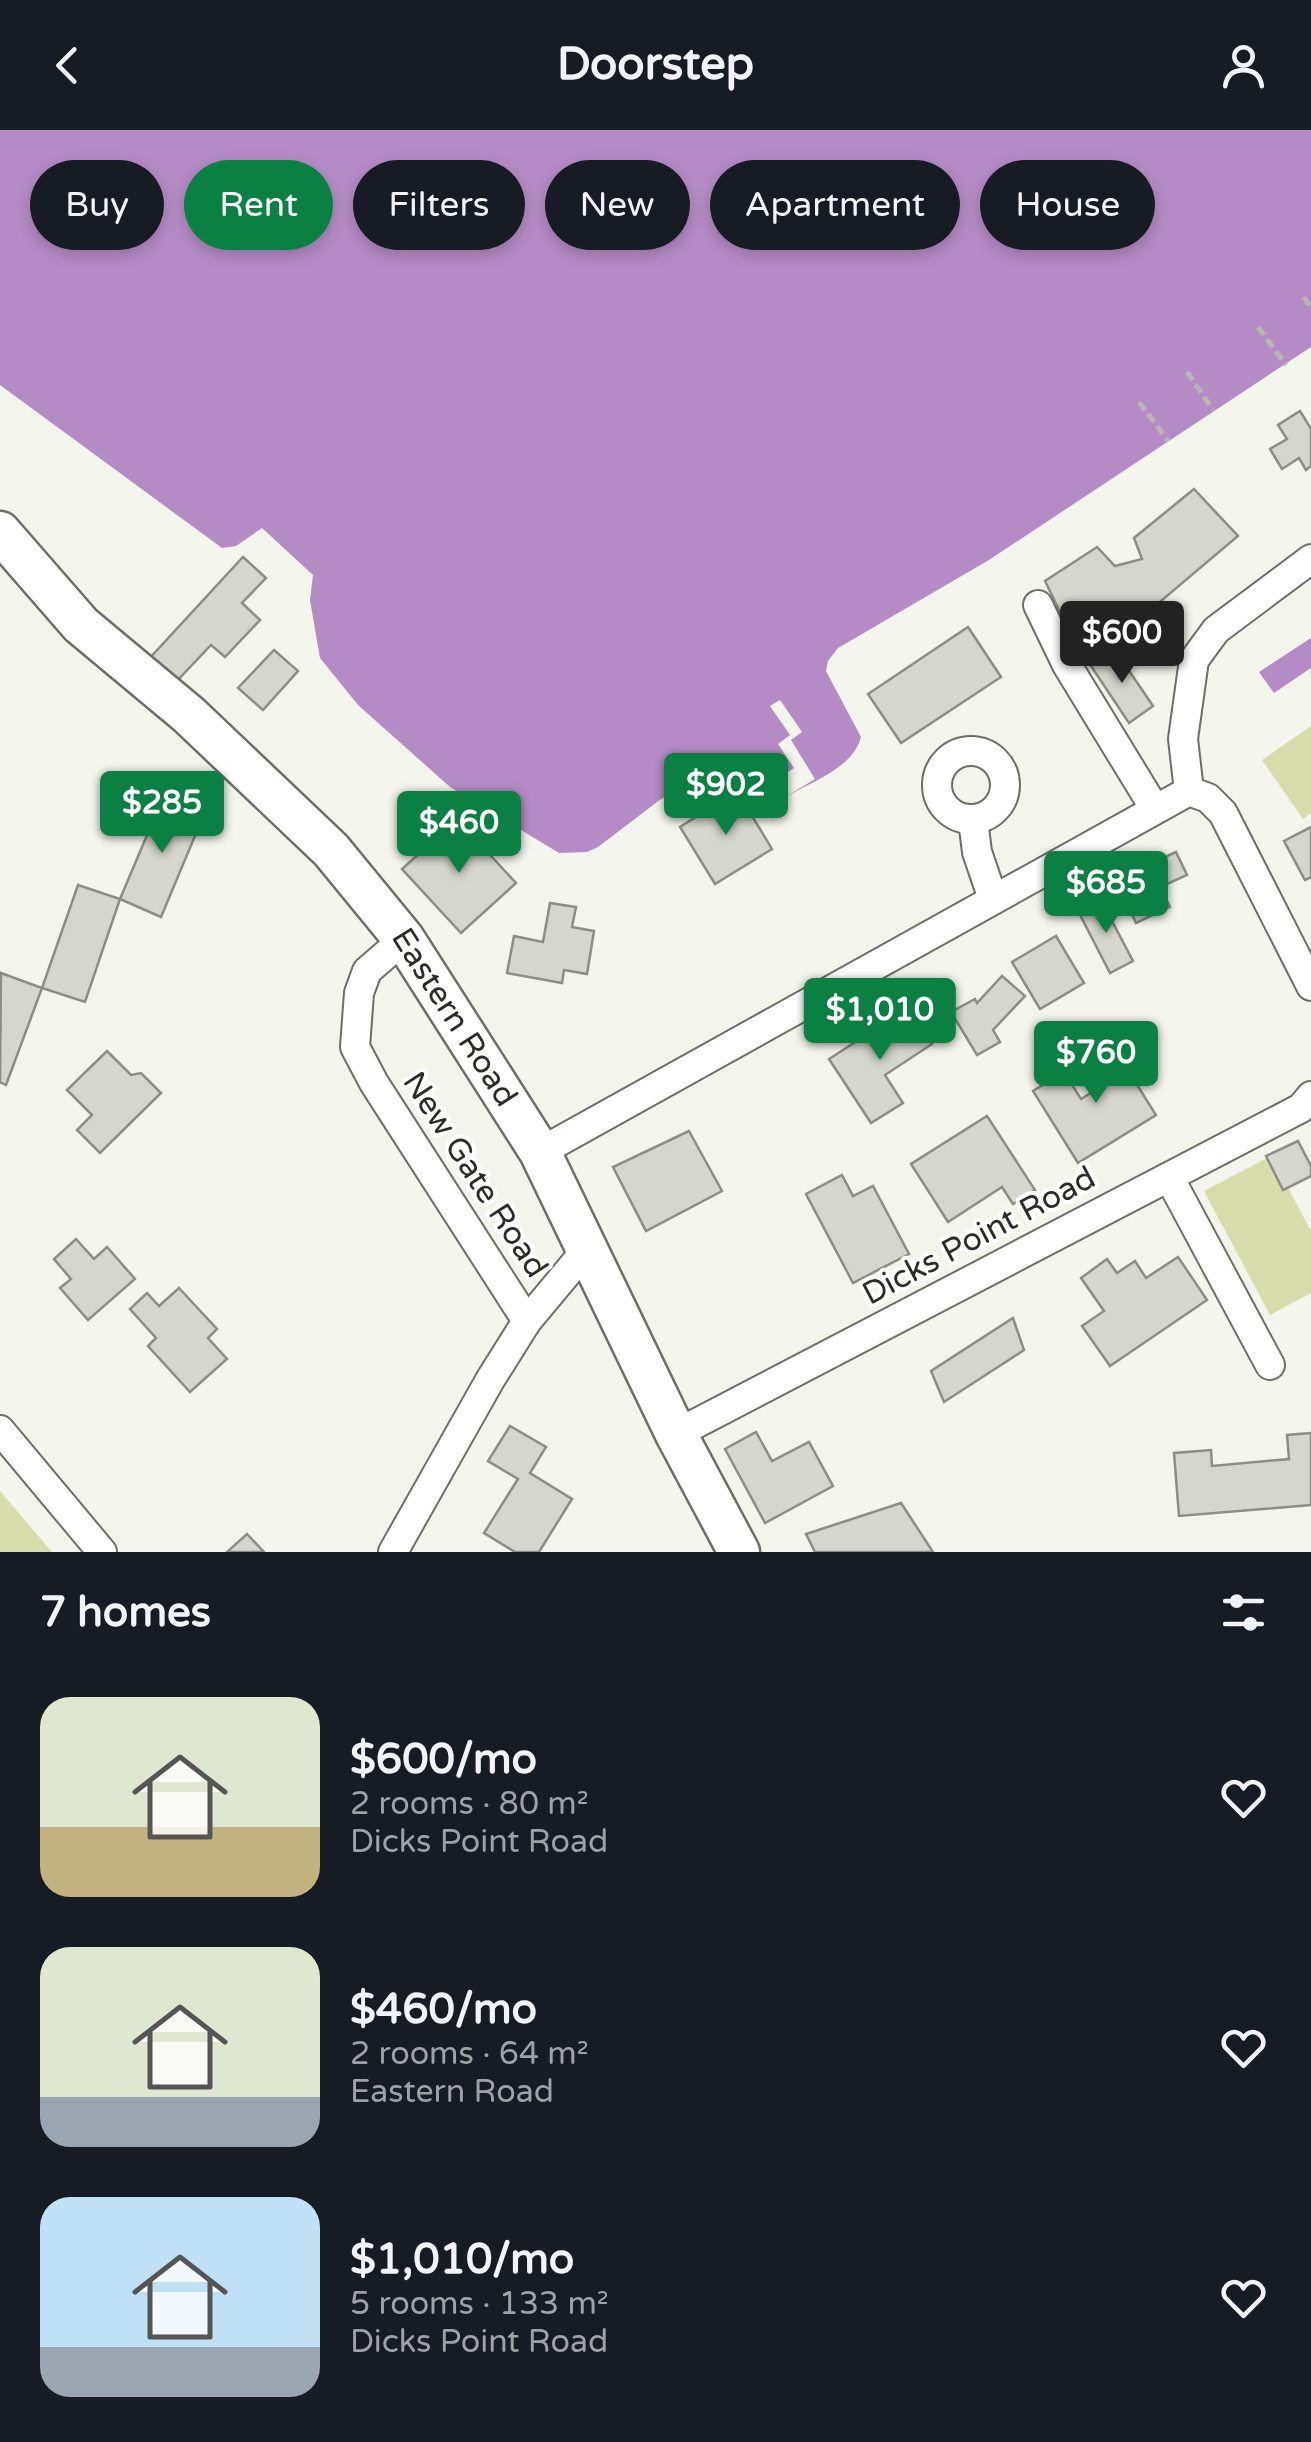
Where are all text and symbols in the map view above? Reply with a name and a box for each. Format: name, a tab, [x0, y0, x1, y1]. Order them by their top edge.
icon: back	[40, 38, 95, 93]
text: Doorstep	[557, 38, 754, 92]
icon: person	[1216, 38, 1271, 93]
chip: Buy	[30, 160, 164, 250]
chip: Rent	[184, 160, 333, 250]
chip: Filters	[353, 160, 525, 250]
chip: New	[545, 160, 690, 250]
chip: Apartment	[710, 160, 960, 250]
chip: House	[980, 160, 1155, 250]
pin: $600	[1063, 601, 1181, 686]
text: $600	[1082, 614, 1162, 652]
pin: $902	[667, 753, 785, 838]
text: $902	[686, 766, 766, 804]
pin: $285	[103, 771, 221, 856]
text: $285	[122, 784, 202, 822]
pin: $460	[400, 791, 518, 876]
text: $460	[419, 804, 499, 842]
pin: $685	[1047, 851, 1165, 936]
text: $685	[1066, 864, 1146, 902]
street label: Eastern Road	[383, 921, 525, 1114]
pin: $1,010	[799, 978, 961, 1063]
text: $1,010	[826, 991, 934, 1029]
pin: $760	[1037, 1021, 1155, 1106]
text: $760	[1056, 1034, 1136, 1072]
street label: New Gate Road	[394, 1065, 556, 1285]
street label: Dicks Point Road	[856, 1159, 1102, 1313]
icon: filters	[1216, 1585, 1271, 1640]
text: 7 homes	[40, 1587, 211, 1638]
text: $600/mo	[350, 1734, 537, 1785]
icon: home	[120, 1737, 240, 1857]
icon: heart	[1216, 1770, 1271, 1825]
text: 2 rooms · 80 m²	[350, 1785, 589, 1823]
text: Dicks Point Road	[350, 1823, 608, 1861]
text: $460/mo	[350, 1984, 537, 2035]
icon: home	[120, 1987, 240, 2107]
icon: heart	[1216, 2020, 1271, 2075]
text: 2 rooms · 64 m²	[350, 2035, 589, 2073]
text: Eastern Road	[350, 2073, 554, 2111]
text: $1,010/mo	[350, 2234, 574, 2285]
icon: home	[120, 2237, 240, 2357]
icon: heart	[1216, 2270, 1271, 2325]
text: 5 rooms · 133 m²	[350, 2285, 609, 2323]
text: Dicks Point Road	[350, 2323, 608, 2361]

